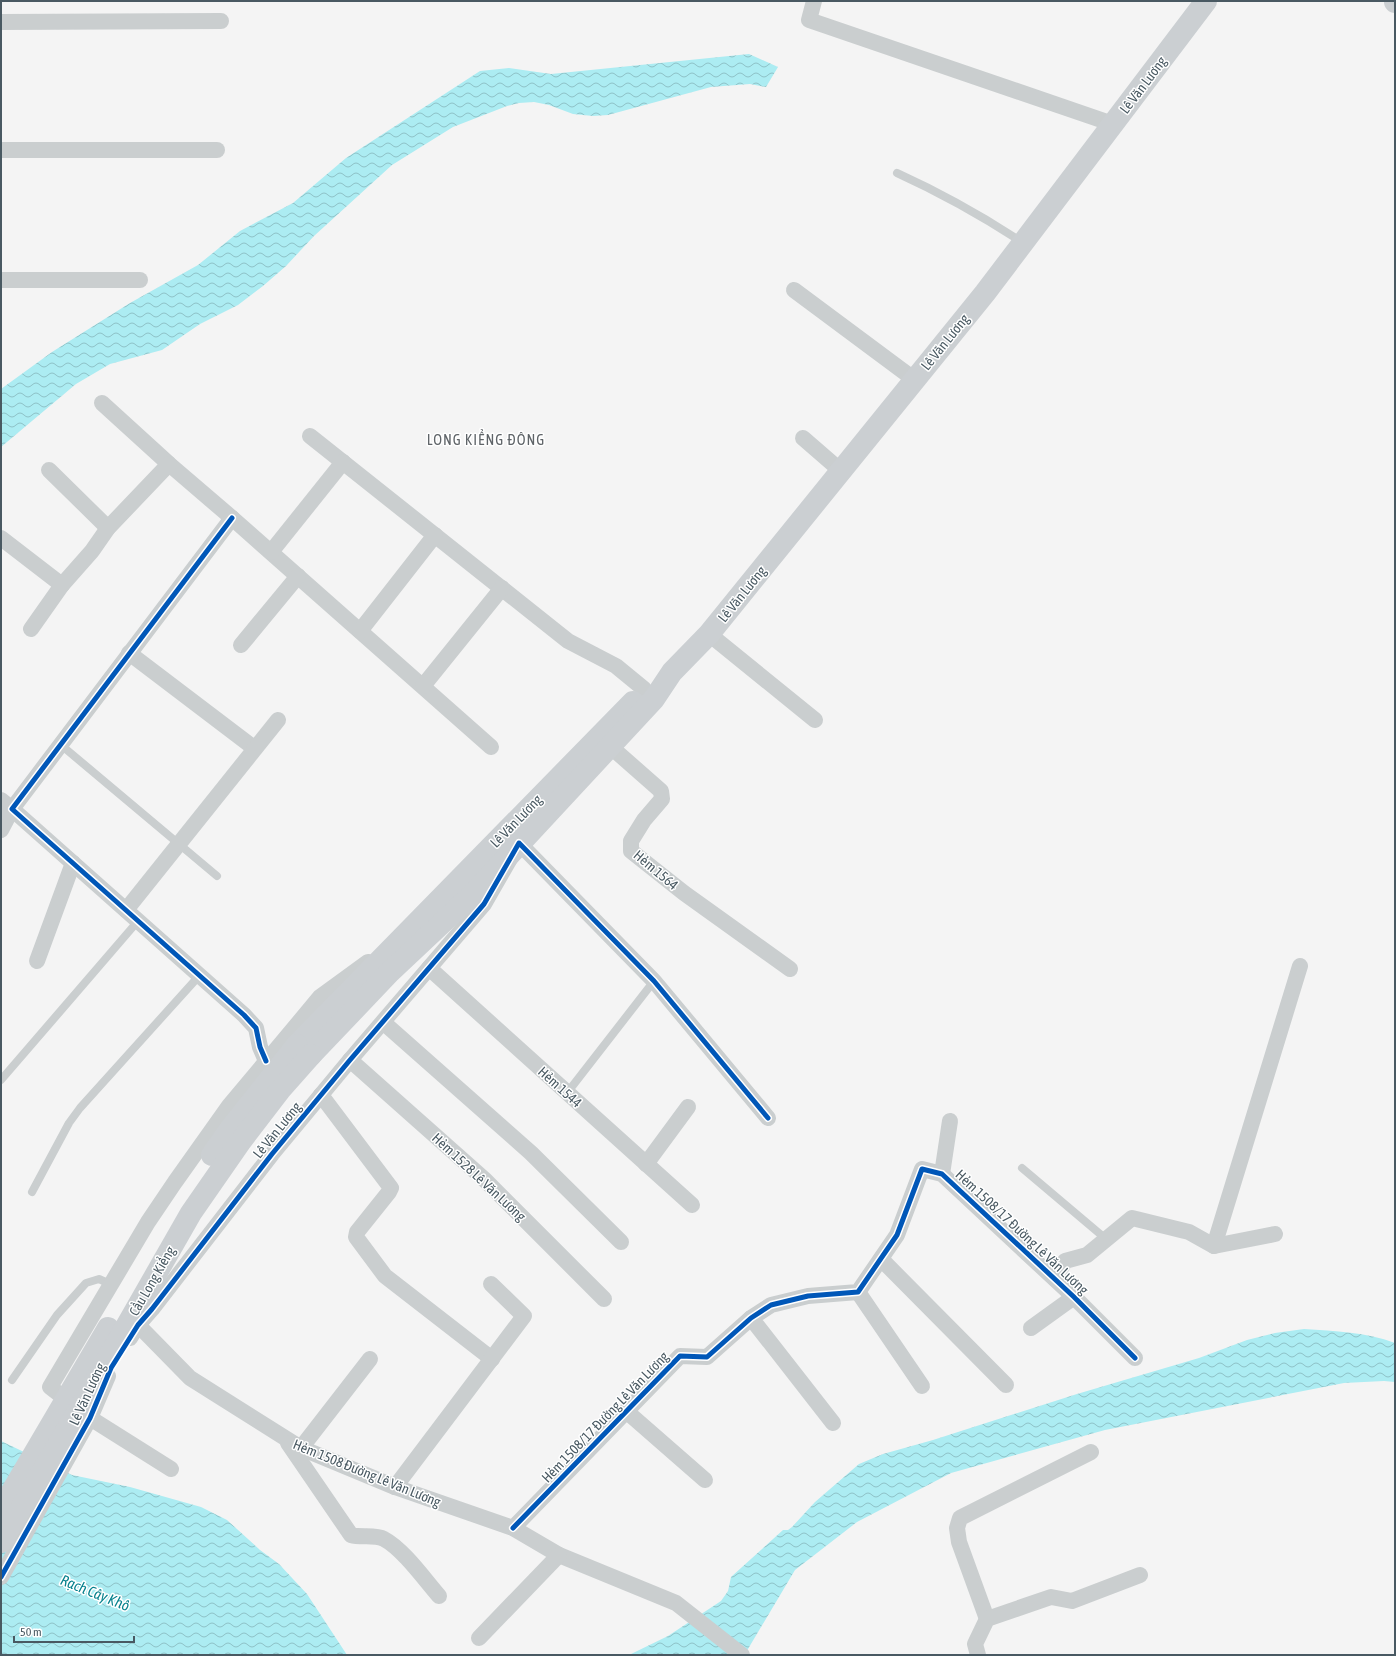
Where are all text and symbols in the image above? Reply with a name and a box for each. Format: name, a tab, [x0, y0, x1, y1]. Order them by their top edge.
street label: Lê Văn Lương	[1116, 53, 1170, 117]
street label: Lê Văn Lương	[918, 311, 972, 373]
district label: LONG KIỂNG ĐÔNG	[427, 429, 545, 448]
street label: Lê Văn Lương	[715, 563, 769, 625]
street label: Lê Văn Lương	[487, 791, 545, 851]
street label: Hẻm 1564	[631, 847, 682, 893]
street label: Hẻm 1544	[535, 1063, 585, 1111]
street label: Lê Văn Lương	[250, 1099, 304, 1161]
street label: Hẻm 1528 Lê Văn Lương	[429, 1130, 529, 1224]
street label: Hẻm 1508/17 Đường Lê Văn Lương	[952, 1166, 1092, 1298]
street label: Cầu Long Kiểng	[125, 1243, 178, 1319]
street label: Hẻm 1508/17 Đường Lê Văn Lương	[538, 1348, 672, 1486]
street label: Lê Văn Lương	[66, 1360, 108, 1428]
street label: Hẻm 1508 Đường Lê Văn Lương	[291, 1436, 443, 1510]
water label: Rạch Cây Khô	[58, 1571, 132, 1614]
scale bar	[14, 1618, 134, 1644]
text: 50 m	[20, 1625, 42, 1639]

